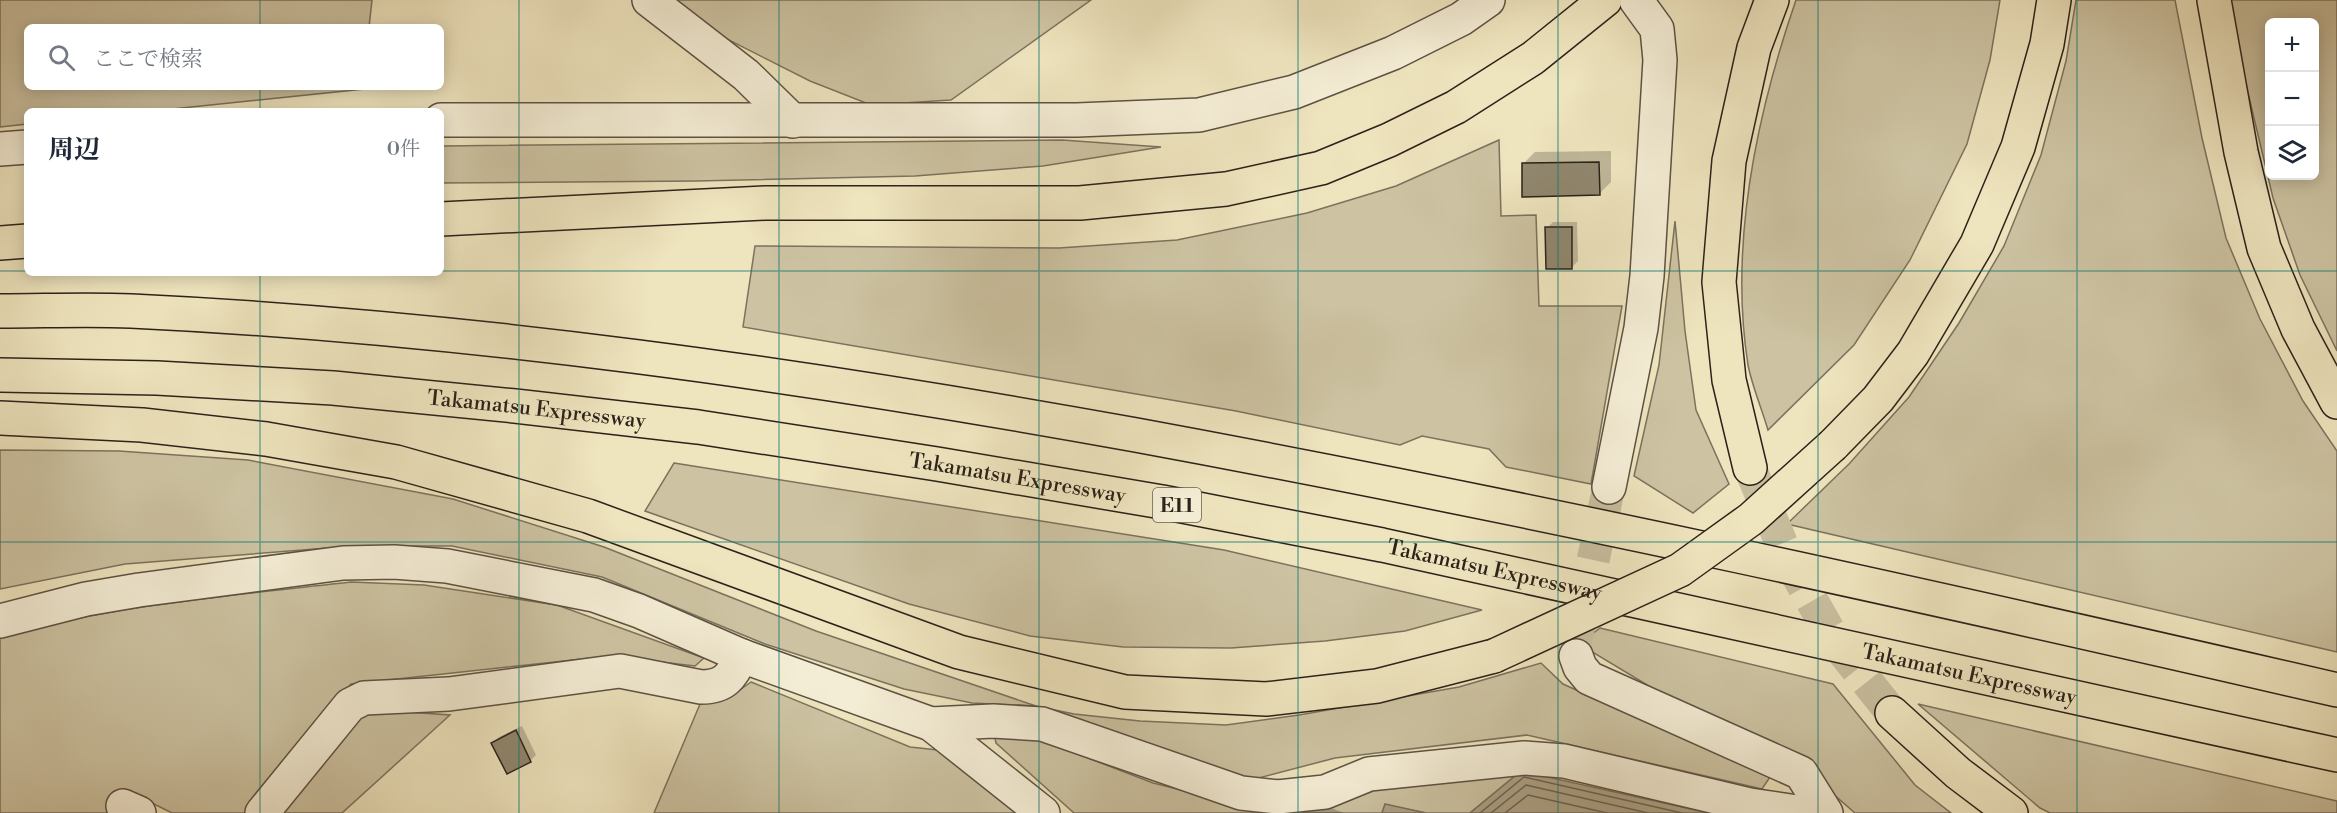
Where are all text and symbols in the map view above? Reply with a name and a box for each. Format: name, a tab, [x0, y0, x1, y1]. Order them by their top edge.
map controls	[2265, 18, 2319, 180]
button: +	[2265, 18, 2319, 72]
search box	[24, 24, 444, 90]
icon: search	[45, 41, 78, 74]
text: ここで検索	[93, 46, 203, 73]
button: −	[2265, 72, 2319, 126]
button: layers	[2265, 126, 2319, 180]
text: 周辺	[48, 134, 100, 166]
text: 0件	[387, 137, 420, 162]
street label: Takamatsu Expressway	[426, 385, 648, 435]
street label: Takamatsu Expressway	[907, 448, 1129, 510]
road number: E11	[1153, 488, 1201, 522]
street label: Takamatsu Expressway	[1385, 535, 1605, 607]
street label: Takamatsu Expressway	[1859, 639, 2080, 712]

